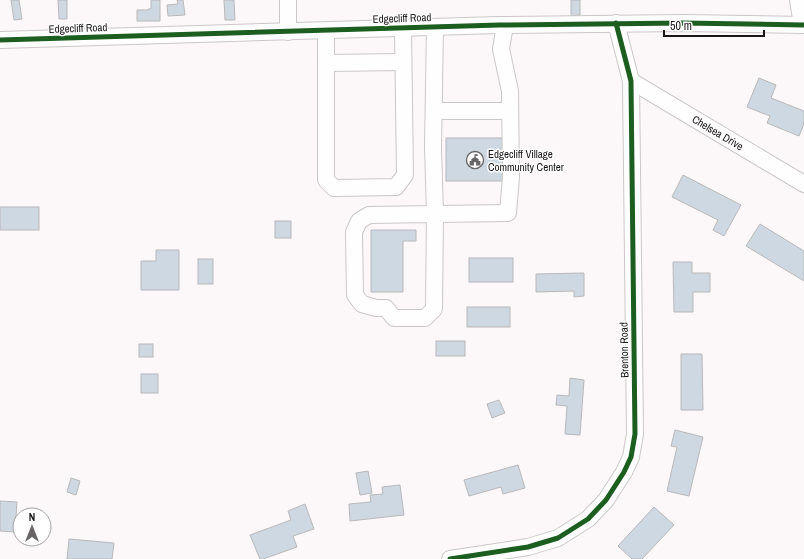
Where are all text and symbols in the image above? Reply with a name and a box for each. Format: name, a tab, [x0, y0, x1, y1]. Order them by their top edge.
street label: Edgecliff Road	[372, 10, 432, 26]
scale bar	[664, 12, 764, 38]
text: 50 m	[670, 18, 692, 34]
street label: Edgecliff Road	[48, 20, 108, 36]
street label: Chelsea Drive	[690, 112, 746, 153]
place label: Edgecliff Village Community Center	[488, 147, 564, 174]
public building icon: Edgecliff Village Community Center	[465, 150, 485, 170]
street label: Brenton Road	[617, 322, 631, 378]
north arrow	[12, 507, 52, 547]
text: N	[29, 510, 35, 524]

